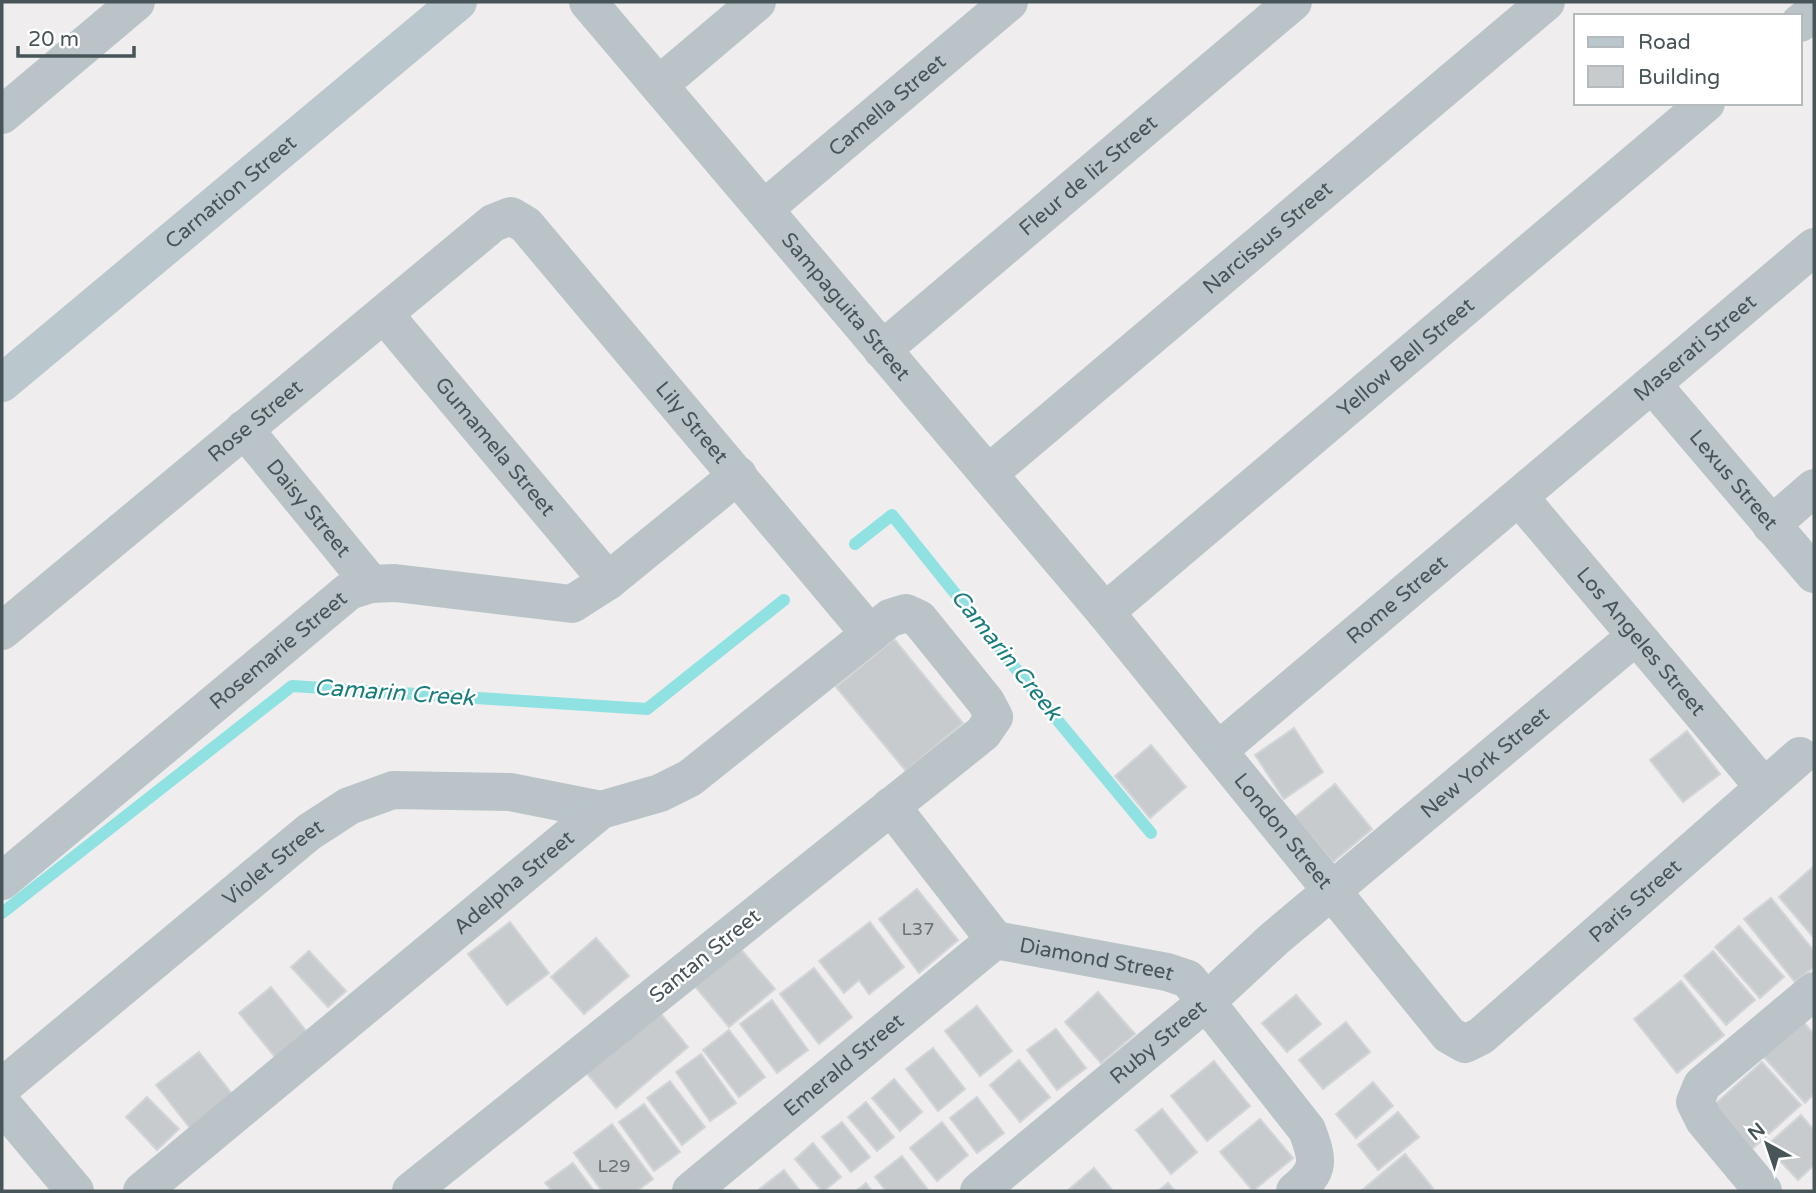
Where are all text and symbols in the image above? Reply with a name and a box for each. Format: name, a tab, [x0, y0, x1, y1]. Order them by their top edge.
scale bar	[18, 14, 133, 58]
legend	[1574, 14, 1802, 105]
text: 20 m	[28, 27, 79, 52]
text: Road	[1638, 30, 1691, 55]
street label: Camella Street	[823, 49, 951, 162]
text: Building	[1638, 65, 1720, 90]
street label: Fleur de liz Street	[1014, 110, 1162, 241]
street label: Carnation Street	[160, 130, 301, 254]
street label: Narcissus Street	[1198, 176, 1337, 299]
street label: Sampaguita Street	[776, 227, 916, 385]
street label: Maserati Street	[1628, 289, 1761, 407]
street label: Yellow Bell Street	[1332, 292, 1479, 422]
street label: Gumamela Street	[430, 372, 561, 521]
street label: Rose Street	[203, 374, 307, 467]
street label: Lily Street	[650, 376, 733, 468]
street label: Lexus Street	[1684, 425, 1783, 535]
street label: Daisy Street	[261, 454, 356, 562]
street label: Rome Street	[1341, 550, 1453, 649]
street label: Los Angeles Street	[1571, 562, 1711, 721]
water label: Camarin Creek	[945, 584, 1068, 727]
street label: Rosemarie Street	[204, 586, 352, 715]
water label: Camarin Creek	[313, 673, 476, 713]
street label: New York Street	[1415, 702, 1554, 824]
street label: London Street	[1229, 768, 1338, 894]
street label: Violet Street	[217, 814, 328, 911]
street label: Adelpha Street	[448, 825, 579, 940]
street label: Paris Street	[1584, 854, 1686, 948]
street label: Santan Street	[645, 904, 765, 1008]
house number: L37	[902, 918, 934, 940]
street label: Diamond Street	[1018, 932, 1177, 986]
street label: Ruby Street	[1105, 995, 1211, 1089]
street label: Emerald Street	[779, 1008, 909, 1122]
north arrow	[1732, 1109, 1802, 1179]
text: N	[1744, 1118, 1770, 1145]
house number: L29	[598, 1155, 630, 1177]

